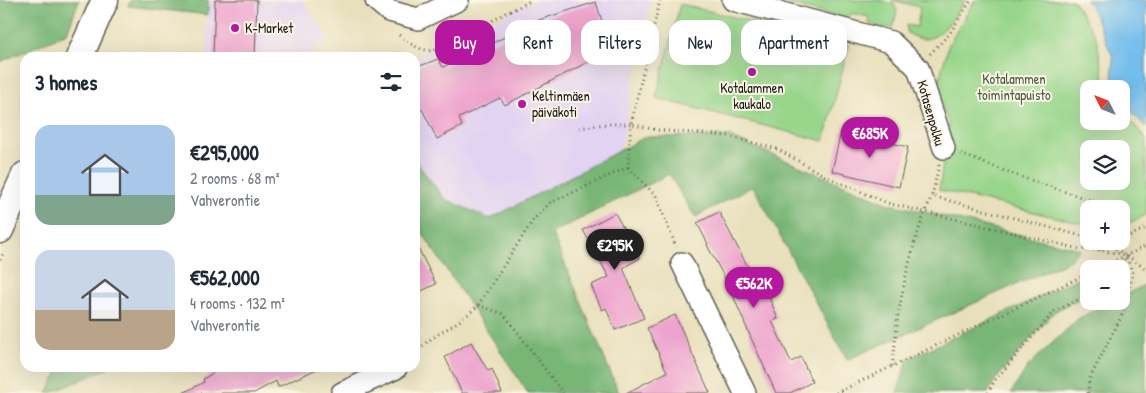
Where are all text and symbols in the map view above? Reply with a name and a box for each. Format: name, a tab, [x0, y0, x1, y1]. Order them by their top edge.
place label: K-Market	[245, 18, 294, 37]
chip: Buy	[435, 20, 495, 65]
chip: Rent	[505, 20, 571, 65]
chip: Filters	[581, 20, 659, 65]
chip: New	[669, 20, 731, 65]
chip: Apartment	[741, 20, 847, 65]
marker: K-Market	[229, 22, 241, 34]
marker: Kotalammen kaukalo	[746, 66, 758, 78]
text: 3 homes	[35, 68, 97, 97]
icon: filters	[377, 68, 405, 96]
park label: Kotalammen toimintapuisto	[977, 69, 1051, 105]
place label: Kotalammen kaukalo	[720, 78, 784, 113]
street label: Kotasenpolku	[912, 78, 950, 148]
north arrow	[1080, 80, 1130, 130]
map controls	[1080, 80, 1130, 310]
place label: Keltinmäen päiväkoti	[532, 86, 590, 122]
marker: Keltinmäen päiväkoti	[516, 98, 528, 110]
pin: €685K	[835, 116, 905, 159]
text: €685K	[852, 122, 888, 144]
text: €295,000	[190, 138, 259, 167]
button: layers	[1080, 140, 1130, 190]
icon: home	[75, 145, 135, 205]
text: 2 rooms · 68 m²	[190, 167, 279, 189]
text: Vahverontie	[190, 189, 260, 211]
button: +	[1080, 200, 1130, 250]
pin: €295K	[580, 228, 650, 271]
text: €295K	[597, 234, 633, 256]
button: −	[1080, 260, 1130, 310]
text: €562,000	[190, 263, 260, 292]
pin: €562K	[719, 266, 789, 309]
icon: home	[75, 270, 135, 330]
text: €562K	[736, 272, 772, 294]
text: 4 rooms · 132 m²	[190, 292, 285, 314]
text: Vahverontie	[190, 314, 260, 336]

